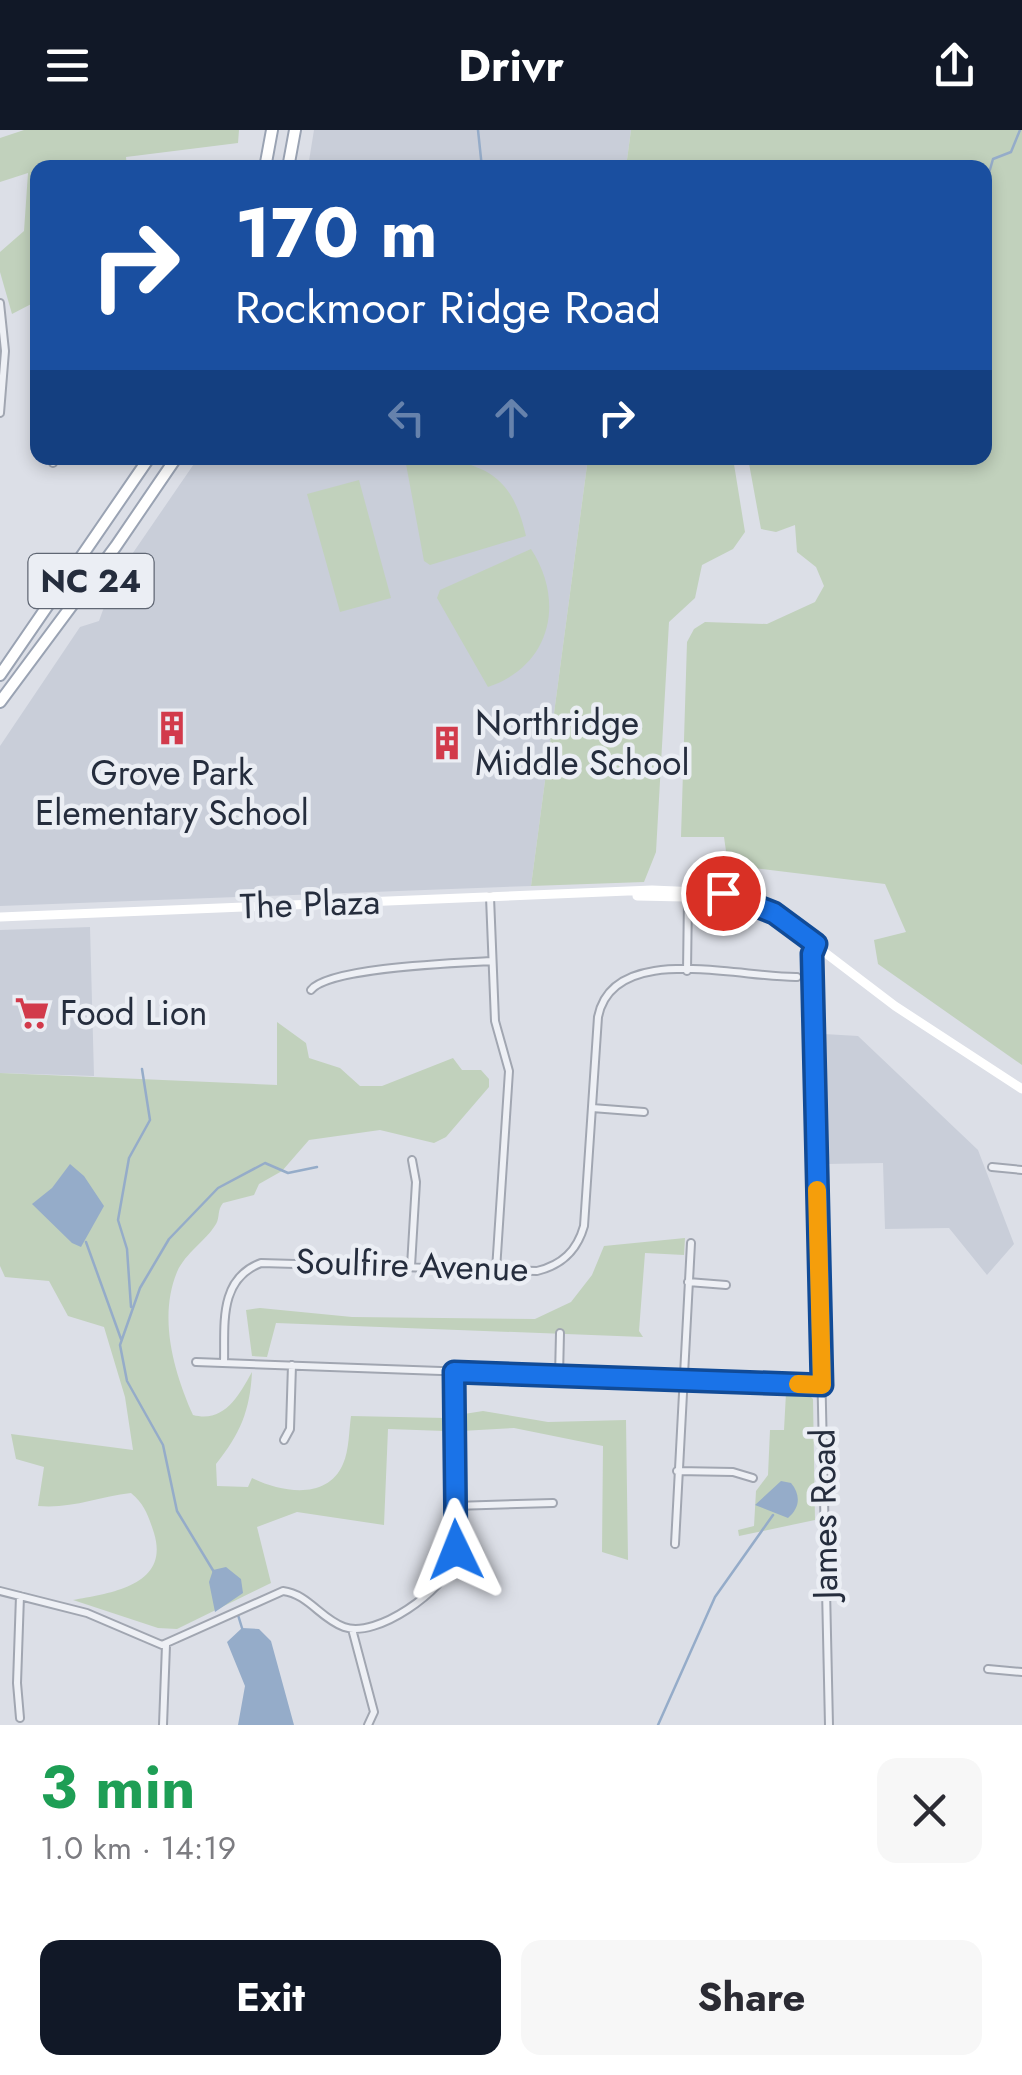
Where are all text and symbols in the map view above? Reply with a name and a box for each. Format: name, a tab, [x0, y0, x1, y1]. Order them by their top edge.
text: Drivr	[458, 33, 564, 98]
icon: menu	[40, 38, 95, 93]
icon: share	[927, 38, 982, 93]
text: 170 m	[235, 182, 438, 283]
icon: right	[70, 200, 200, 330]
text: Rockmoor Ridge Road	[235, 275, 661, 340]
icon: left	[379, 390, 434, 445]
icon: ahead	[484, 390, 539, 445]
icon: right	[589, 390, 644, 445]
road number: NC 24	[28, 554, 154, 608]
place label: Northridge Middle School	[475, 698, 689, 788]
building icon: Grove Park Elementary School	[153, 709, 191, 747]
building icon: Northridge Middle School	[428, 724, 466, 762]
place label: Grove Park Elementary School	[35, 748, 309, 838]
pin	[681, 851, 766, 936]
icon: arrive	[696, 866, 751, 921]
street label: The Plaza	[239, 877, 381, 931]
place label: Food Lion	[60, 988, 207, 1038]
supermarket icon: Food Lion	[13, 994, 51, 1032]
street label: Soulfire Avenue	[295, 1236, 529, 1294]
street label: James Road	[798, 1428, 851, 1604]
position arrow	[404, 1498, 508, 1602]
text: 3 min	[40, 1744, 196, 1831]
button: close	[877, 1758, 982, 1863]
text: 1.0 km · 14:19	[40, 1825, 236, 1871]
button: Exit	[40, 1940, 501, 2055]
button: Share	[521, 1940, 982, 2055]

